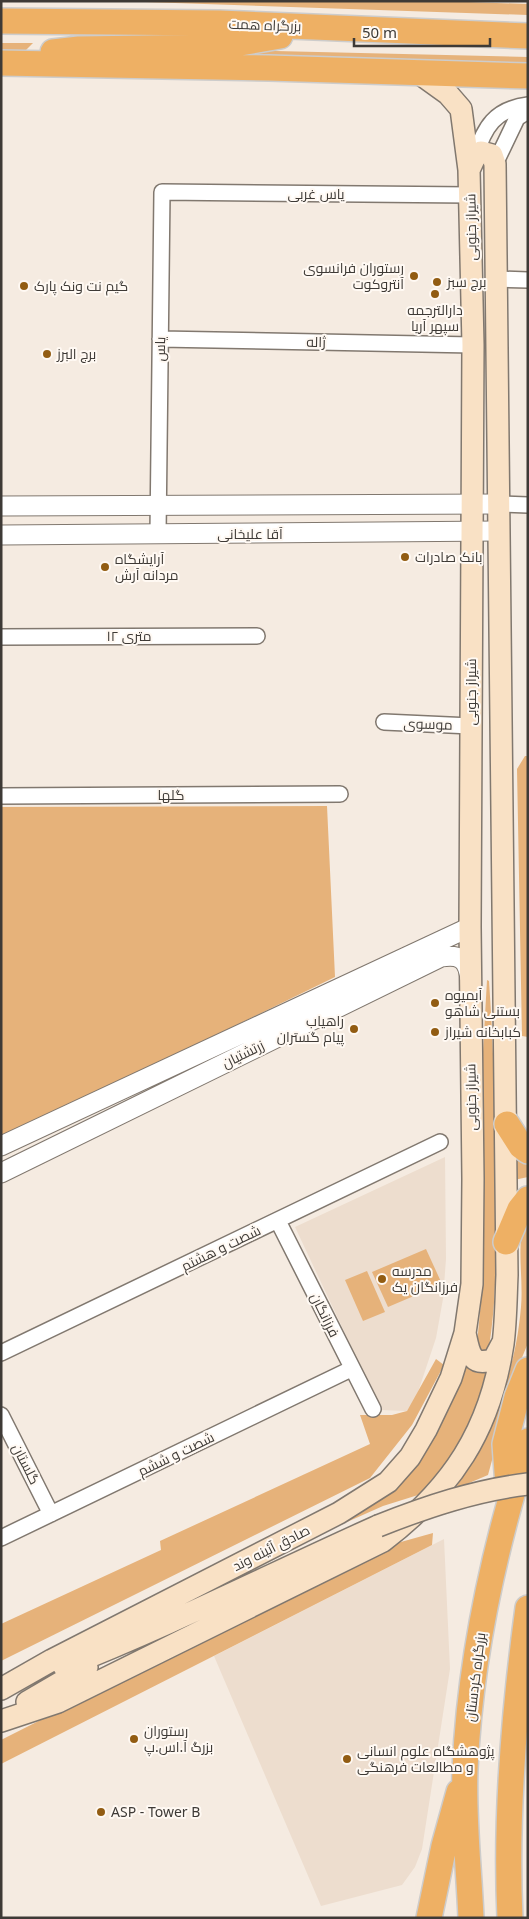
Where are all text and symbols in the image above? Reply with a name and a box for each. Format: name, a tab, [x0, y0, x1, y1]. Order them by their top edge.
street label: بزرگراه همت	[228, 14, 302, 35]
scale bar	[354, 15, 490, 47]
text: 50 m	[362, 22, 397, 42]
street label: یاس غربی	[287, 184, 345, 203]
street label: شیراز جنوبی	[460, 193, 481, 261]
place label: رستوران فرانسوی آنتروکوت	[303, 258, 404, 293]
marker: رستوران فرانسوی آنتروکوت	[408, 270, 420, 282]
place label: برج سبز	[446, 272, 487, 291]
place label: گیم نت ونک پارک	[34, 276, 128, 296]
marker: برج سبز	[431, 276, 443, 288]
marker: گیم نت ونک پارک	[18, 280, 30, 292]
marker: دارالترجمه سپهر آریا	[429, 288, 441, 300]
place label: دارالترجمه سپهر آریا	[407, 300, 463, 336]
street label: ژاله	[306, 332, 326, 351]
street label: یاس	[150, 336, 169, 362]
place label: برج البرز	[56, 344, 96, 363]
marker: برج البرز	[41, 348, 53, 360]
street label: آقا علیخانی	[217, 524, 283, 543]
place label: بانک صادرات	[415, 547, 483, 566]
place label: آرایشگاه مردانه آرش	[115, 549, 179, 584]
marker: بانک صادرات	[399, 551, 411, 563]
marker: آرایشگاه مردانه آرش	[99, 561, 111, 573]
street label: ۱۲ متری	[106, 626, 152, 645]
street label: شیراز جنوبی	[461, 658, 480, 726]
street label: موسوی	[403, 713, 453, 734]
street label: گلها	[157, 785, 185, 804]
place label: آبمیوه بستنی شاهو	[445, 985, 520, 1020]
marker: آبمیوه بستنی شاهو	[429, 997, 441, 1009]
place label: راهیاب پیام گستران	[277, 1011, 344, 1047]
place label: کبابخانه شیراز	[444, 1022, 521, 1041]
marker: راهیاب پیام گستران	[348, 1023, 360, 1035]
marker: کبابخانه شیراز	[429, 1026, 441, 1038]
street label: زرتشتیان	[218, 1035, 267, 1072]
street label: شیراز جنوبی	[460, 1063, 481, 1131]
street label: شصت و هشتم	[178, 1220, 264, 1276]
place label: مدرسه فرزانگان یک	[392, 1261, 458, 1296]
marker: مدرسه فرزانگان یک	[376, 1273, 388, 1285]
street label: فرزانگان	[307, 1289, 344, 1340]
street label: شصت و ششم	[134, 1427, 218, 1481]
street label: گلستان	[8, 1440, 45, 1487]
street label: صادق آئینه وند	[229, 1520, 313, 1575]
street label: بزرگراه کردستان	[460, 1631, 489, 1723]
place label: رستوران بزرگ آ.اس.پ	[144, 1721, 213, 1757]
marker: رستوران بزرگ آ.اس.پ	[128, 1733, 140, 1745]
place label: پژوهشگاه علوم انسانی و مطالعات فرهنگی	[357, 1741, 495, 1776]
marker: پژوهشگاه علوم انسانی و مطالعات فرهنگی	[341, 1753, 353, 1765]
place label: ASP - Tower B	[111, 1802, 200, 1821]
marker: ASP - Tower B	[95, 1806, 107, 1818]

